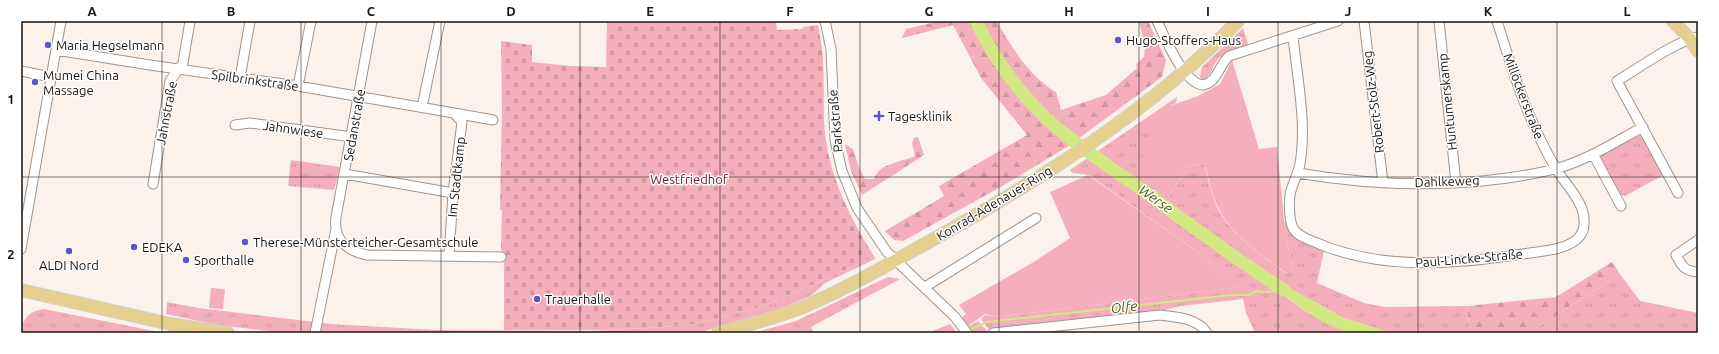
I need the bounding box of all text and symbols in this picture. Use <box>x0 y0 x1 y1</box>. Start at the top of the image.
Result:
text: A <box>87 4 97 18</box>
text: B <box>227 4 236 18</box>
text: C <box>367 4 376 18</box>
text: D <box>506 4 516 18</box>
text: E <box>646 4 654 18</box>
text: F <box>786 4 794 18</box>
text: G <box>925 4 934 18</box>
text: H <box>1064 4 1074 18</box>
text: I <box>1206 4 1210 18</box>
text: J <box>1345 4 1351 18</box>
text: K <box>1484 4 1493 18</box>
text: L <box>1623 4 1631 18</box>
place label: Hugo-Stoffers-Haus <box>1126 33 1241 47</box>
marker: Hugo-Stoffers-Haus <box>1113 35 1123 45</box>
place label: Maria Hegselmann <box>56 38 164 52</box>
marker: Maria Hegselmann <box>43 40 53 50</box>
street label: Robert-Stolz-Weg <box>1360 50 1386 154</box>
street label: Millöckerstraße <box>1501 51 1547 141</box>
street label: Huntumerskamp <box>1435 53 1459 151</box>
street label: Spilbrinkstraße <box>210 67 300 93</box>
place label: Mumei China Massage <box>43 68 119 97</box>
marker: Mumei China Massage <box>30 77 40 87</box>
street label: Jahnstraße <box>153 80 179 146</box>
street label: Sedanstraße <box>341 88 367 162</box>
street label: Parkstraße <box>825 89 845 153</box>
text: 1 <box>7 92 15 106</box>
place label: Tagesklinik <box>888 109 952 123</box>
marker: Tagesklinik <box>873 110 885 122</box>
street label: Jahnwiese <box>262 118 324 140</box>
street label: Im Stadtkamp <box>445 136 467 218</box>
street label: Konrad-Adenauer-Ring <box>934 163 1054 243</box>
park label: Westfriedhof <box>650 172 728 186</box>
street label: Dahlkeweg <box>1414 173 1480 189</box>
water label: Werse <box>1136 182 1176 216</box>
place label: Therese-Münsterteicher-Gesamtschule <box>253 235 479 249</box>
marker: Therese-Münsterteicher-Gesamtschule <box>240 237 250 247</box>
place label: EDEKA <box>142 240 183 254</box>
marker: EDEKA <box>129 242 139 252</box>
marker: ALDI Nord <box>64 246 74 256</box>
street label: Paul-Lincke-Straße <box>1415 246 1523 270</box>
text: 2 <box>7 247 15 261</box>
place label: Sporthalle <box>194 253 254 267</box>
marker: Sporthalle <box>181 255 191 265</box>
place label: ALDI Nord <box>39 258 99 272</box>
place label: Trauerhalle <box>545 292 611 306</box>
marker: Trauerhalle <box>532 294 542 304</box>
water label: Olfe <box>1110 298 1138 316</box>

